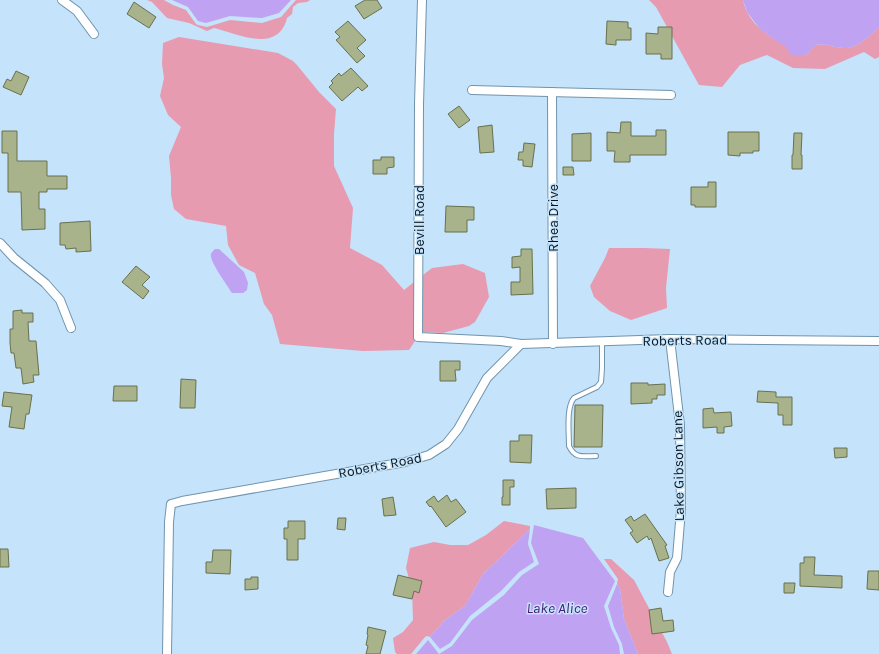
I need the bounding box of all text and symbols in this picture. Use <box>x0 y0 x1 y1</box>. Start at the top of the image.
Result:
street label: Rhea Drive <box>545 184 562 252</box>
street label: Bevill Road <box>411 185 428 255</box>
street label: Roberts Road <box>642 331 728 350</box>
street label: Lake Gibson Lane <box>669 410 688 522</box>
street label: Roberts Road <box>337 449 423 482</box>
water label: Lake Alice <box>526 599 588 617</box>

